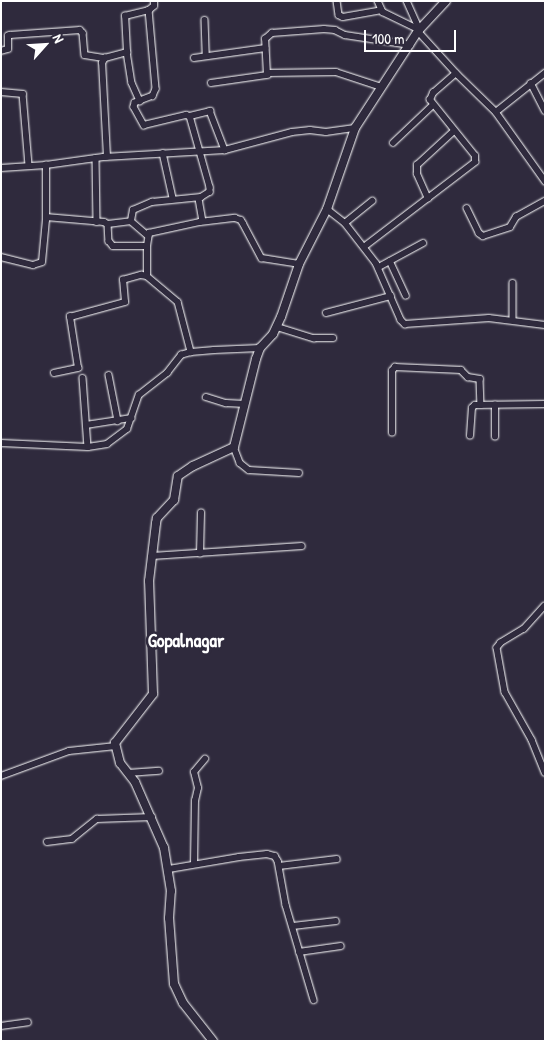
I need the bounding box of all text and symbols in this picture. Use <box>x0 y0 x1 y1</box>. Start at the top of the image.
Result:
north arrow <box>20 20 70 70</box>
scale bar <box>366 20 458 52</box>
text: 100 m <box>372 28 405 49</box>
text: N <box>49 31 69 46</box>
district label: Gopalnagar <box>148 630 224 652</box>

